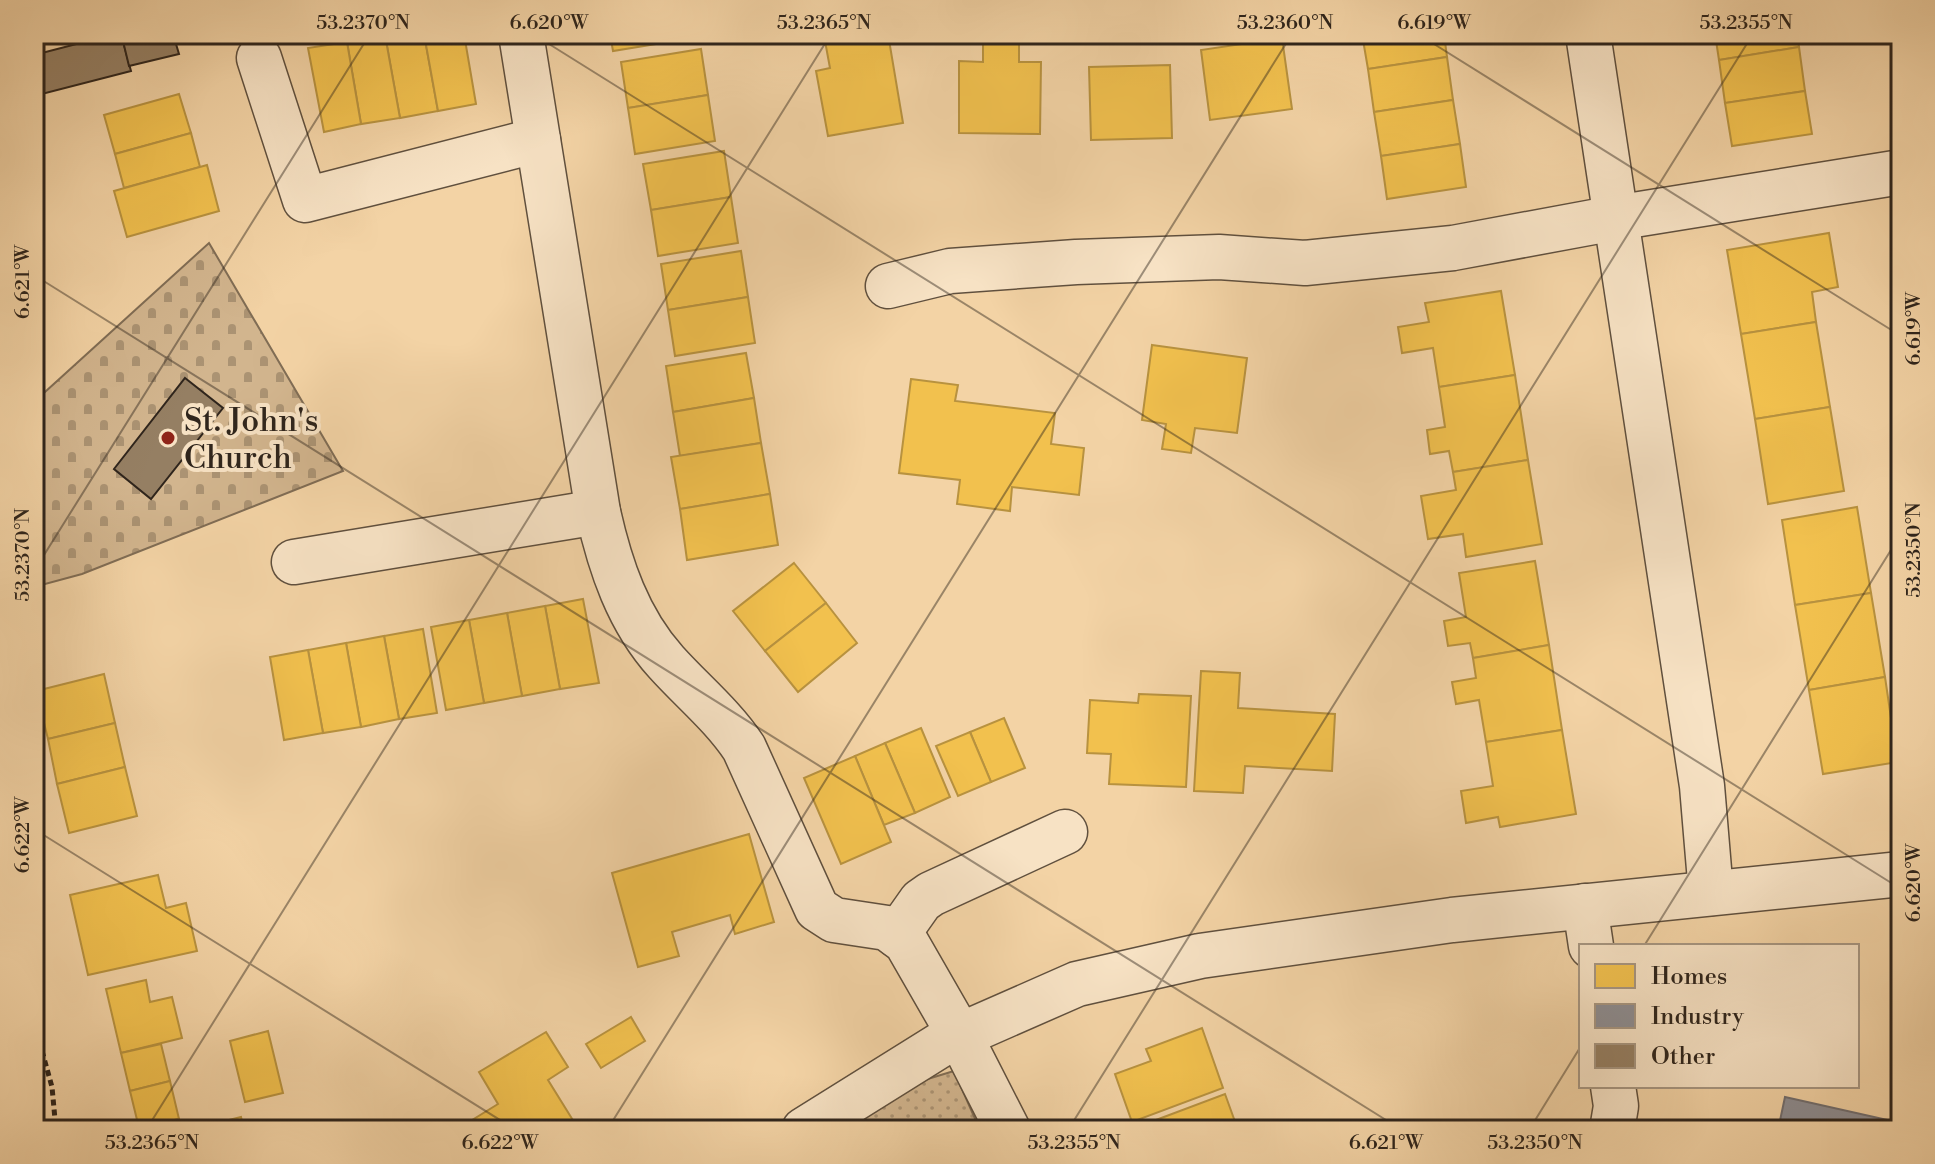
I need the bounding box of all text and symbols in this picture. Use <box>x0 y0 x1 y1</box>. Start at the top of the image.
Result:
text: 53.2370°N <box>316 11 410 36</box>
text: 6.620°W <box>510 11 589 36</box>
text: 53.2365°N <box>777 11 871 36</box>
text: 53.2360°N <box>1237 11 1333 36</box>
text: 6.619°W <box>1397 11 1472 36</box>
text: 53.2355°N <box>1699 11 1793 36</box>
text: 6.621°W <box>11 244 36 319</box>
text: 6.619°W <box>1902 291 1927 366</box>
place label: St. John's Church <box>184 401 319 478</box>
marker: St. John's Church <box>159 429 177 447</box>
text: 53.2350°N <box>1902 502 1927 598</box>
text: 53.2370°N <box>11 508 36 602</box>
text: 6.622°W <box>11 796 36 873</box>
text: 6.620°W <box>1902 843 1927 922</box>
legend <box>1579 944 1859 1088</box>
text: Homes <box>1651 962 1727 992</box>
text: Industry <box>1651 1002 1744 1032</box>
text: Other <box>1651 1042 1715 1072</box>
text: 53.2365°N <box>105 1131 199 1156</box>
text: 6.622°W <box>462 1131 539 1156</box>
text: 53.2355°N <box>1027 1131 1121 1156</box>
text: 6.621°W <box>1349 1131 1424 1156</box>
text: 53.2350°N <box>1487 1131 1583 1156</box>

